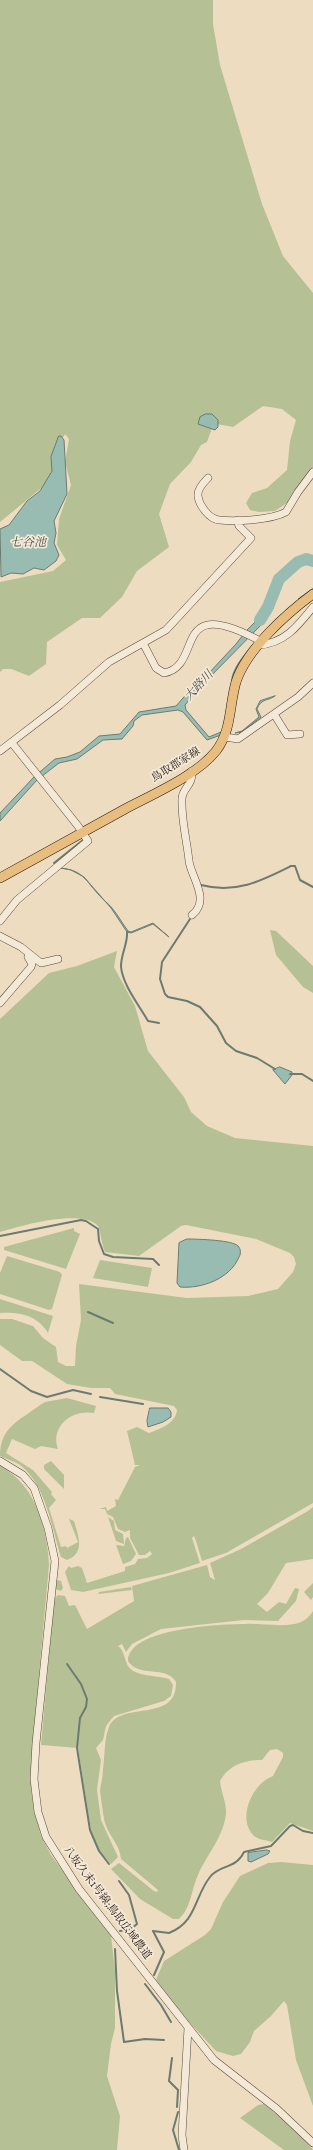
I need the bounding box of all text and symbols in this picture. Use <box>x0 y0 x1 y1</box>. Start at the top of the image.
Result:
water label: 七谷池 <box>10 536 46 550</box>
water label: 大路川 <box>181 668 217 704</box>
street label: 鳥取郡家線 <box>149 745 203 785</box>
street label: 八坂久末1号線;鳥取広域農道 <box>60 1844 154 1962</box>

